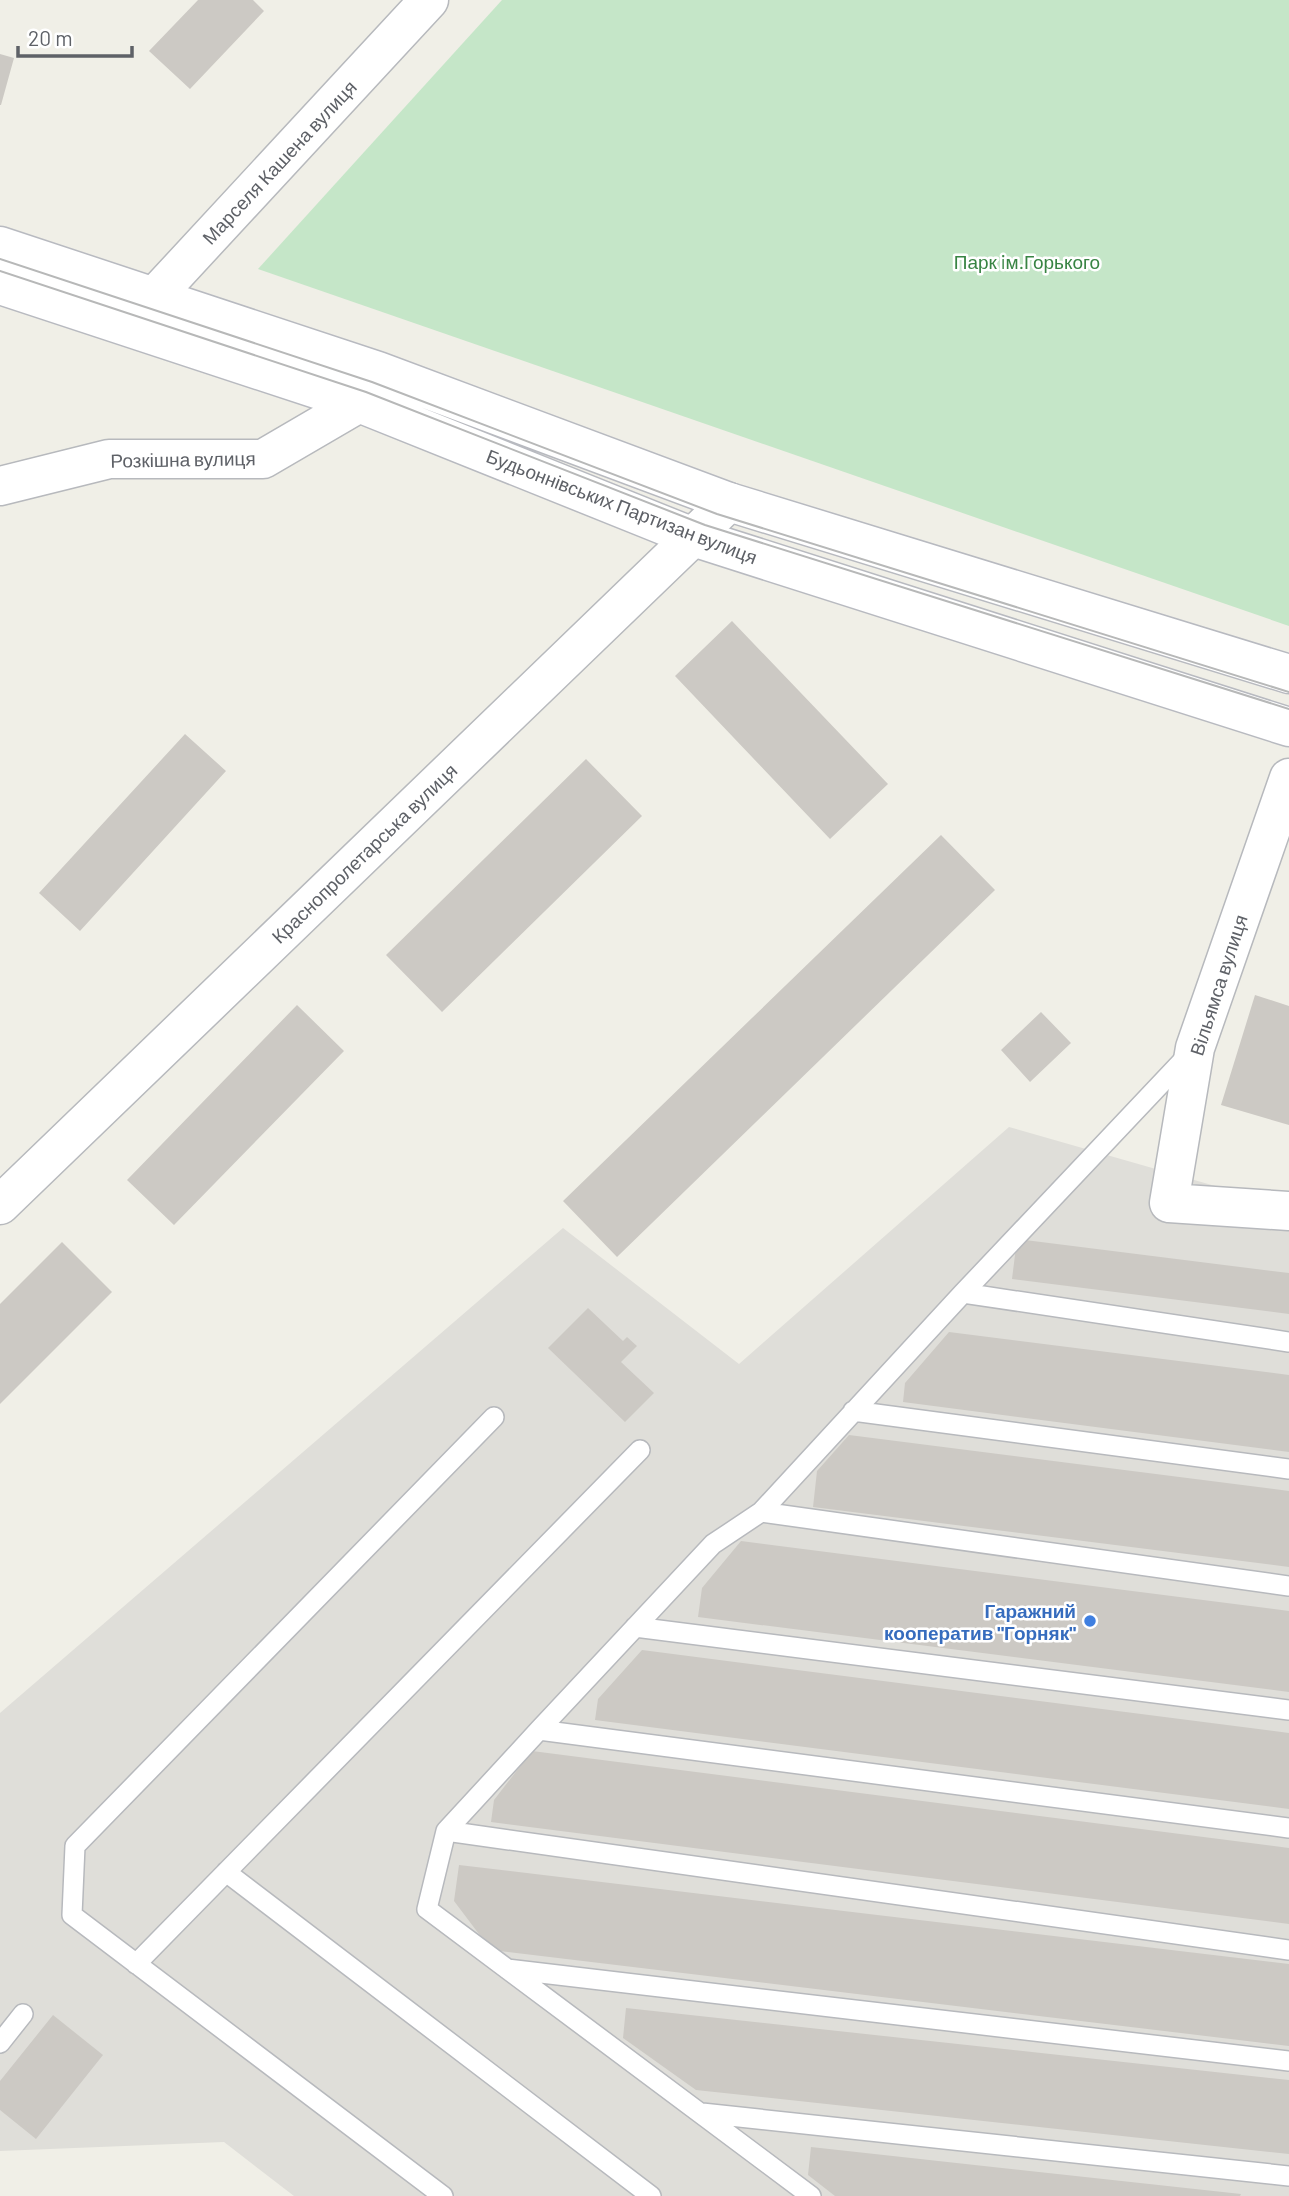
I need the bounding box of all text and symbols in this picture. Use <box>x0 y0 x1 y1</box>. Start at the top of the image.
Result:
scale bar <box>18 14 131 58</box>
text: 20 m <box>28 25 73 50</box>
street label: Марселя Кашена вулиця <box>197 75 361 249</box>
park label: Парк iм.Горького <box>954 250 1100 273</box>
street label: Будьоннівських Партизан вулиця <box>483 444 761 568</box>
street label: Розкішна вулиця <box>110 446 256 472</box>
street label: Краснопролетарська вулиця <box>267 758 461 948</box>
street label: Вільямса вулиця <box>1184 912 1252 1058</box>
place label: Гаражний кооператив "Горняк" <box>884 1599 1076 1644</box>
marker: Гаражний кооператив "Горняк" <box>1082 1613 1098 1629</box>

